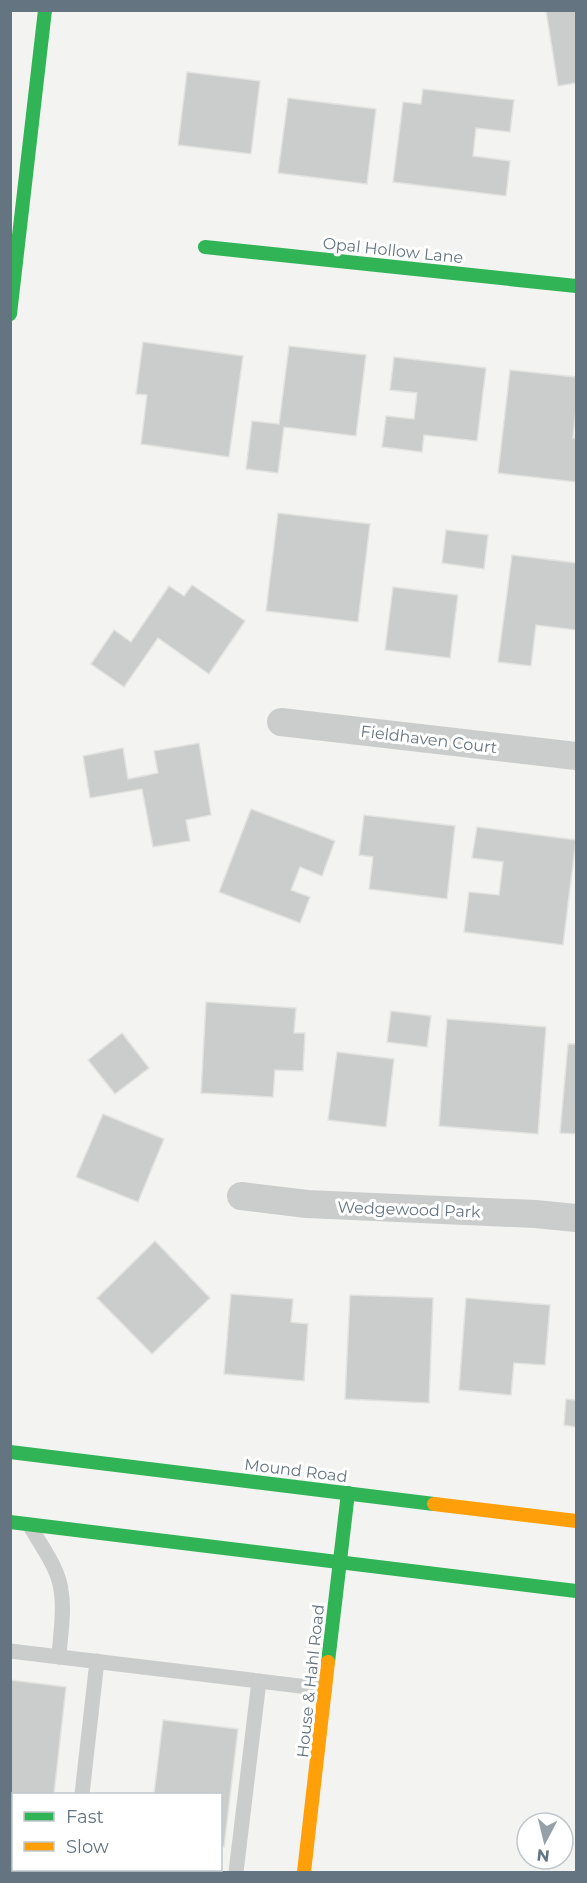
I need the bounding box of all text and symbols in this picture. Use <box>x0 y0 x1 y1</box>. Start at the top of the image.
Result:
street label: Opal Hollow Lane <box>322 234 464 267</box>
street label: Fieldhaven Court <box>360 722 499 757</box>
street label: Wedgewood Park <box>337 1198 481 1222</box>
street label: Mound Road <box>243 1455 349 1486</box>
street label: House & Hahl Road <box>293 1604 328 1759</box>
legend <box>12 1793 222 1871</box>
text: Fast <box>66 1806 104 1828</box>
north arrow <box>515 1811 575 1871</box>
text: Slow <box>66 1836 109 1858</box>
text: N <box>536 1845 551 1866</box>

